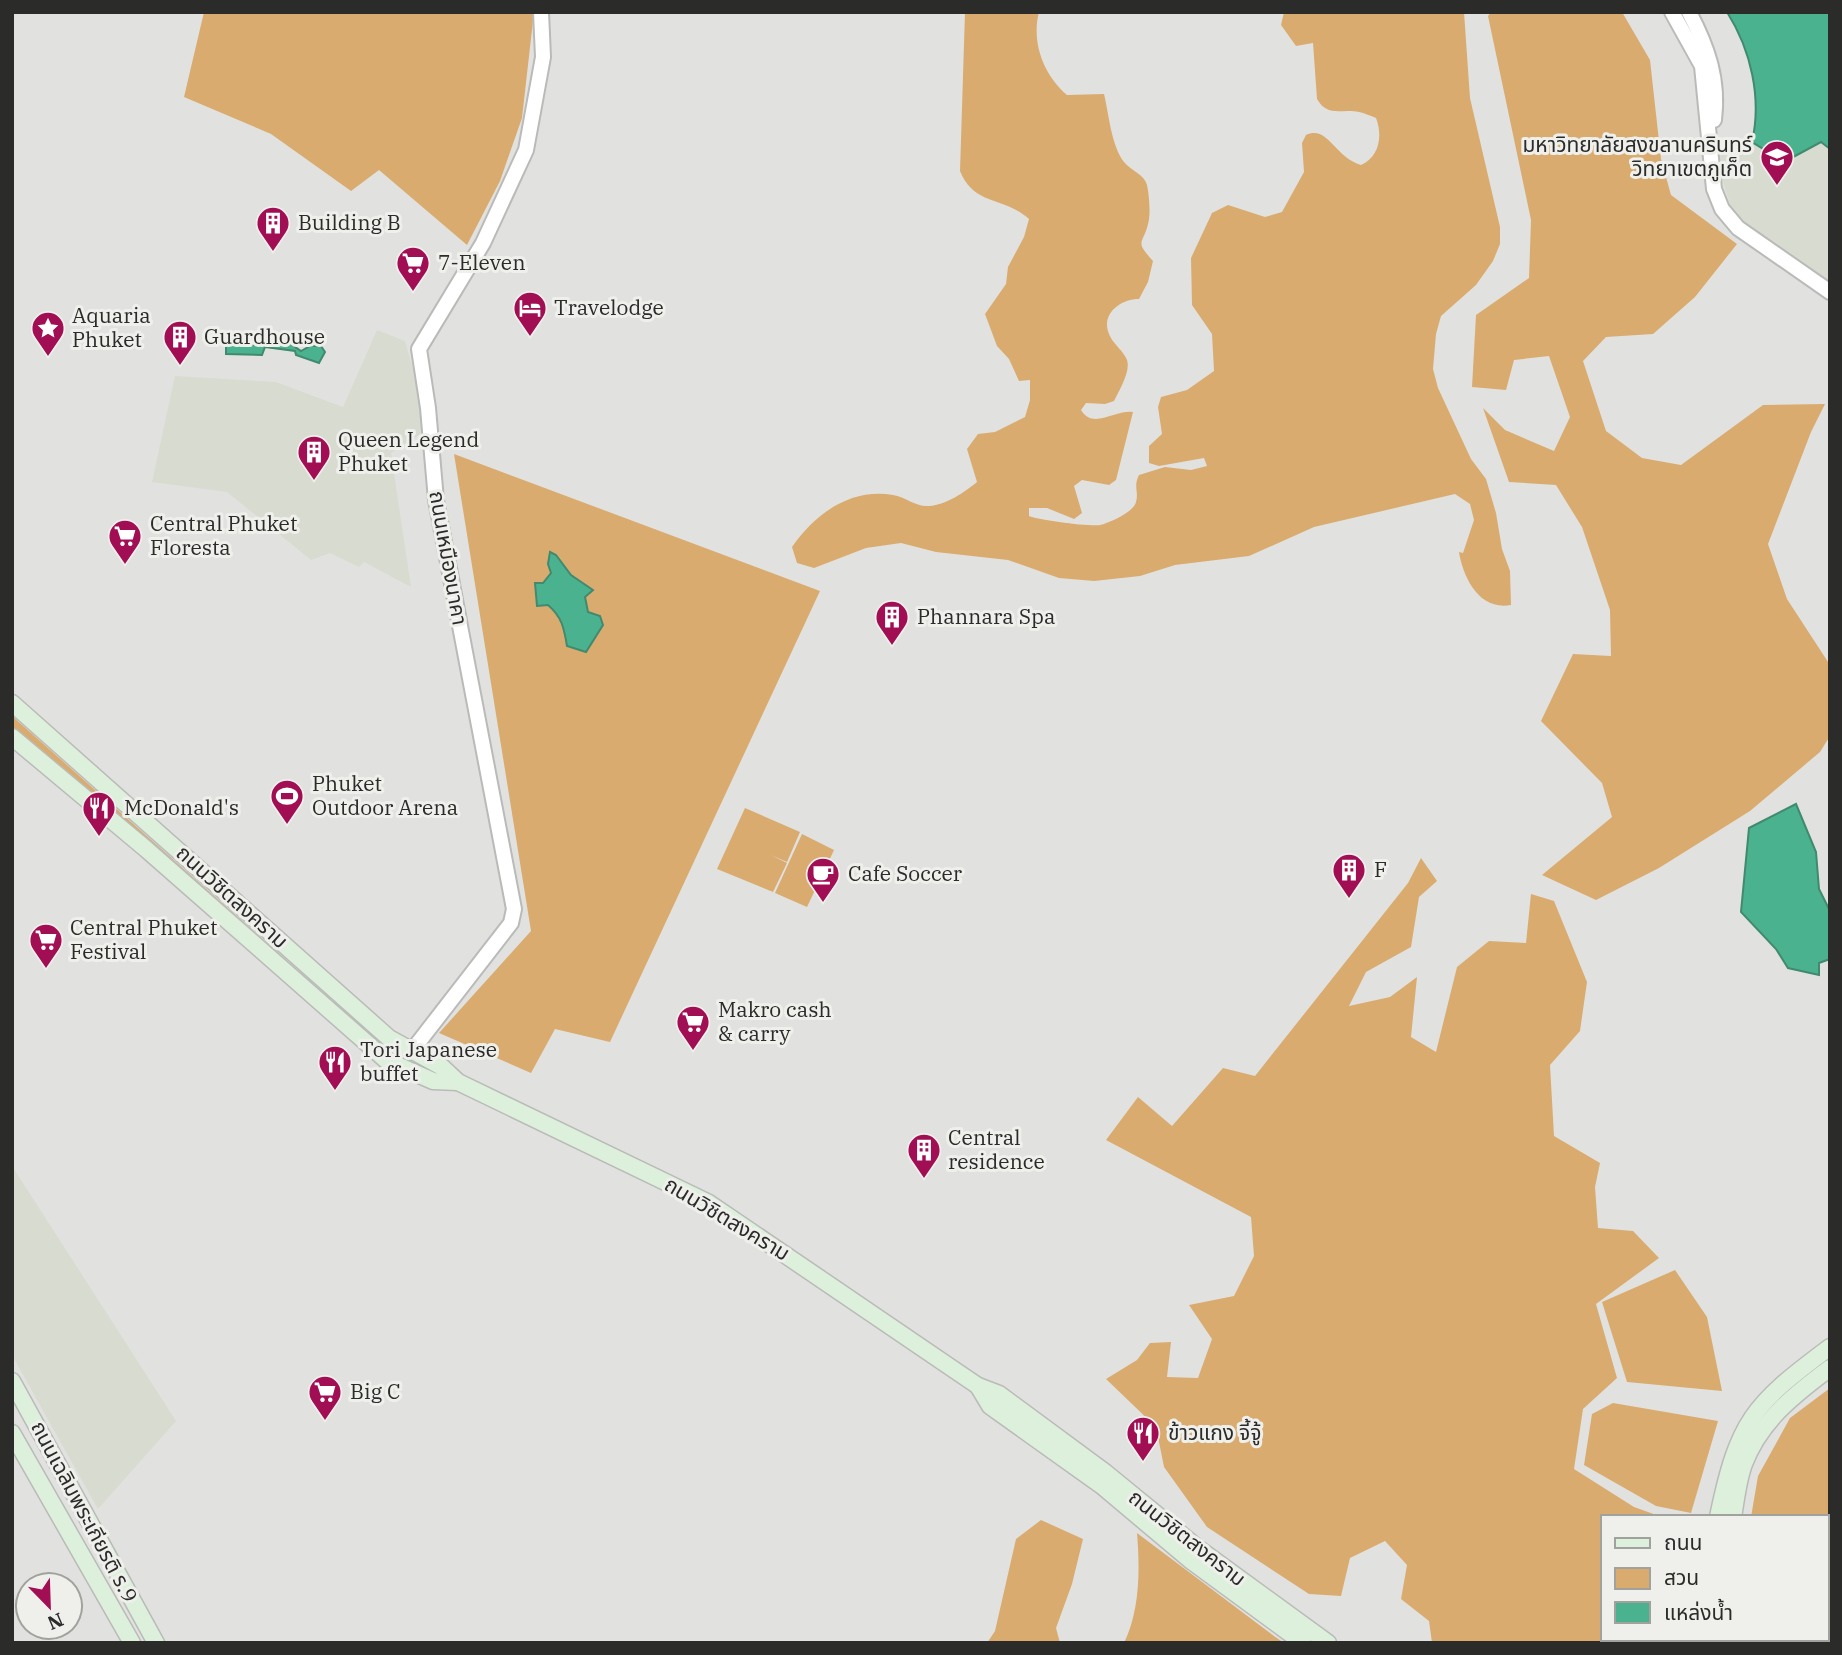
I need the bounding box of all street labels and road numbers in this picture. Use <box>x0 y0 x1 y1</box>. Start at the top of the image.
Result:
street label: ถนนเหมืองนาคา <box>423 488 475 627</box>
street label: ถนนวิชิตสงคราม <box>171 839 295 954</box>
street label: ถนนวิชิตสงคราม <box>660 1170 795 1267</box>
street label: ถนนเฉลิมพระเกียรติ ร.9 <box>25 1416 145 1607</box>
street label: ถนนวิชิตสงคราม <box>1123 1483 1252 1592</box>

